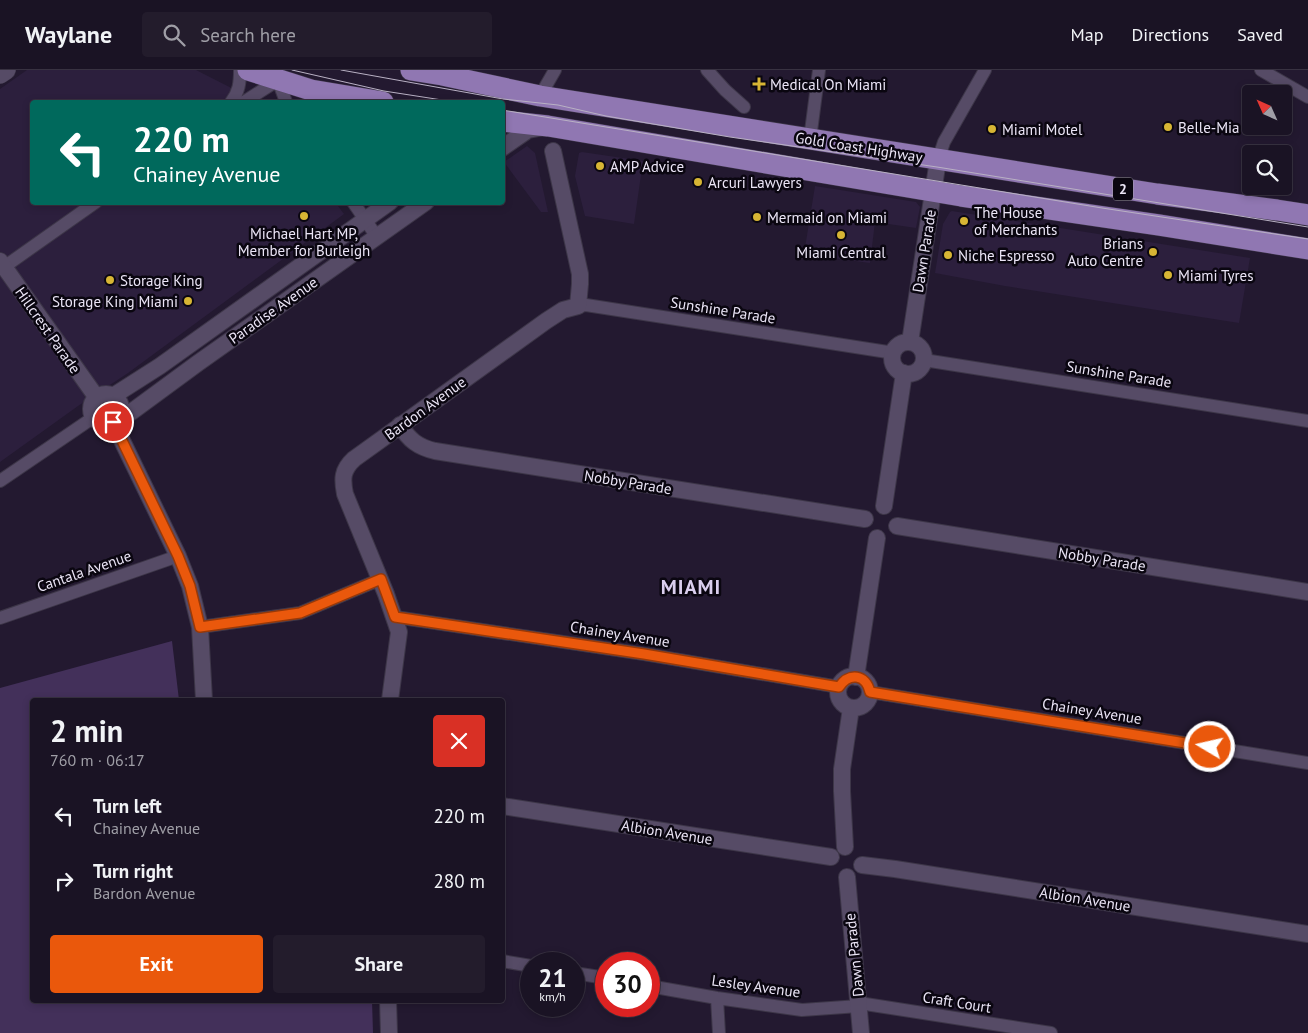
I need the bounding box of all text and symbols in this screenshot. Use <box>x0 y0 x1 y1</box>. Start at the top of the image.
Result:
search box <box>142 12 492 57</box>
text: Waylane <box>25 19 112 50</box>
icon: search <box>160 21 188 49</box>
text: Search here <box>200 23 296 47</box>
text: Map <box>1071 23 1103 46</box>
text: Directions <box>1131 23 1209 46</box>
text: Saved <box>1237 23 1283 46</box>
place label: Medical On Miami <box>770 75 886 94</box>
marker: Medical On Miami <box>752 77 766 91</box>
north arrow <box>1242 85 1292 135</box>
map controls <box>1242 85 1292 195</box>
text: 220 m <box>133 116 230 162</box>
place label: Belle-Mia <box>1178 118 1240 137</box>
icon: left <box>50 120 115 185</box>
place label: Miami Motel <box>1002 120 1083 139</box>
marker: Belle-Mia <box>1162 121 1174 133</box>
marker: Miami Motel <box>986 123 998 135</box>
street label: Gold Coast Highway <box>794 128 924 166</box>
button: search <box>1242 145 1292 195</box>
place label: AMP Advice <box>610 157 684 176</box>
text: Chainey Avenue <box>133 160 280 188</box>
marker: AMP Advice <box>594 160 606 172</box>
place label: Arcuri Lawyers <box>708 173 802 192</box>
marker: Arcuri Lawyers <box>692 176 704 188</box>
road number: 2 <box>1113 178 1133 200</box>
place label: The House of Merchants <box>974 203 1057 239</box>
place label: Mermaid on Miami <box>767 208 887 227</box>
street label: Dawn Parade <box>908 208 940 294</box>
marker: Michael Hart MP, Member for Burleigh <box>298 210 310 222</box>
marker: Mermaid on Miami <box>751 211 763 223</box>
marker: The House of Merchants <box>958 215 970 227</box>
place label: Michael Hart MP, Member for Burleigh <box>238 224 370 260</box>
marker: Miami Central <box>835 229 847 241</box>
place label: Brians Auto Centre <box>1068 234 1143 270</box>
place label: Miami Central <box>796 243 886 262</box>
place label: Niche Espresso <box>958 246 1055 265</box>
marker: Brians Auto Centre <box>1147 246 1159 258</box>
marker: Niche Espresso <box>942 249 954 261</box>
place label: Miami Tyres <box>1178 266 1254 285</box>
marker: Miami Tyres <box>1162 269 1174 281</box>
place label: Storage King <box>120 271 203 290</box>
street label: Paradise Avenue <box>225 272 321 348</box>
marker: Storage King <box>104 274 116 286</box>
street label: Hillcrest Parade <box>11 283 85 377</box>
place label: Storage King Miami <box>52 292 178 311</box>
street label: Sunshine Parade <box>669 292 777 328</box>
marker: Storage King Miami <box>182 295 194 307</box>
street label: Sunshine Parade <box>1065 356 1173 392</box>
street label: Bardon Avenue <box>381 372 469 444</box>
pin <box>92 401 134 443</box>
icon: arrive <box>99 408 127 436</box>
street label: Nobby Parade <box>583 466 673 498</box>
street label: Nobby Parade <box>1057 543 1147 575</box>
street label: Cantala Avenue <box>34 546 134 596</box>
district label: MIAMI <box>661 574 721 600</box>
street label: Chainey Avenue <box>569 617 671 651</box>
street label: Chainey Avenue <box>1041 694 1143 728</box>
text: 2 min <box>50 711 123 750</box>
button: close <box>433 715 485 767</box>
position arrow <box>1183 720 1235 772</box>
text: 760 m · 06:17 <box>50 750 145 770</box>
text: Turn left <box>93 794 162 818</box>
icon: left <box>50 802 78 830</box>
text: 220 m <box>433 804 485 828</box>
street label: Albion Avenue <box>620 815 714 849</box>
text: Chainey Avenue <box>93 818 200 838</box>
text: Turn right <box>93 859 173 883</box>
icon: right <box>50 867 78 895</box>
text: 280 m <box>433 869 485 893</box>
street label: Albion Avenue <box>1038 882 1132 916</box>
text: Bardon Avenue <box>93 883 195 903</box>
street label: Dawn Parade <box>840 912 868 998</box>
button: Exit <box>50 935 263 993</box>
button: Share <box>273 935 485 993</box>
speed limit sign: 30 <box>595 952 660 1017</box>
text: 21 <box>538 962 567 994</box>
street label: Lesley Avenue <box>710 970 802 1002</box>
street label: Craft Court <box>921 987 993 1017</box>
text: km/h <box>539 989 566 1004</box>

